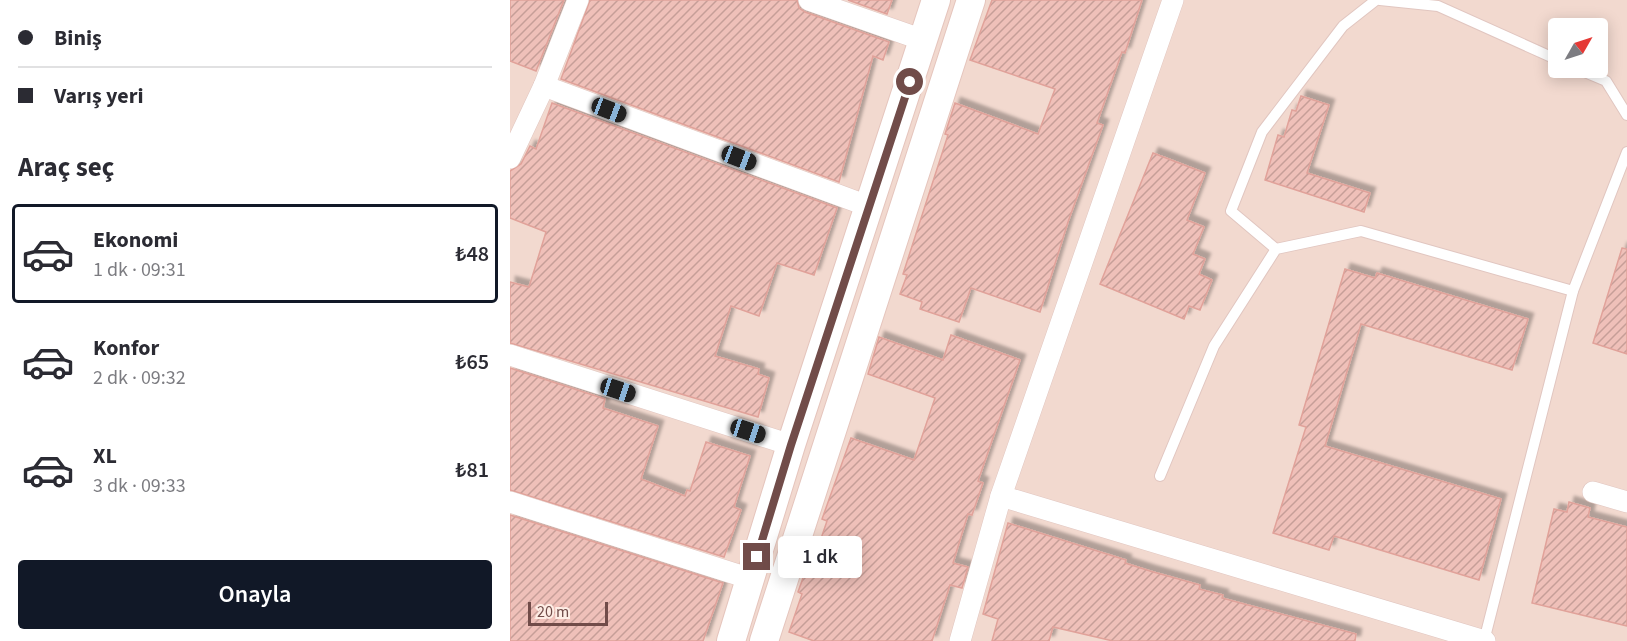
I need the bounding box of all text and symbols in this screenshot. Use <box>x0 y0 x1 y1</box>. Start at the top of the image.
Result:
north arrow <box>1548 18 1608 78</box>
map controls <box>1548 18 1608 78</box>
text: Biniş <box>54 22 102 54</box>
route start <box>896 68 923 95</box>
text: Varış yeri <box>54 80 144 112</box>
car <box>589 95 629 125</box>
car <box>719 143 759 173</box>
text: Araç seç <box>18 148 114 187</box>
text: Ekonomi <box>93 224 178 256</box>
icon: car <box>21 227 75 281</box>
text: ₺48 <box>455 238 489 270</box>
text: 1 dk · 09:31 <box>93 256 186 284</box>
text: Konfor <box>93 332 159 364</box>
icon: car <box>21 335 75 389</box>
text: ₺65 <box>455 346 489 378</box>
text: 2 dk · 09:32 <box>93 364 186 392</box>
car <box>598 376 638 404</box>
car <box>728 417 768 445</box>
text: XL <box>93 440 117 472</box>
icon: car <box>21 443 75 497</box>
text: ₺81 <box>455 454 489 486</box>
text: 3 dk · 09:33 <box>93 472 186 500</box>
callout: 1 dk <box>778 536 862 578</box>
route end <box>743 543 770 570</box>
text: 1 dk <box>802 543 838 571</box>
button: Onayla <box>18 560 492 629</box>
scale bar <box>528 599 608 626</box>
text: 20 m <box>537 601 569 623</box>

